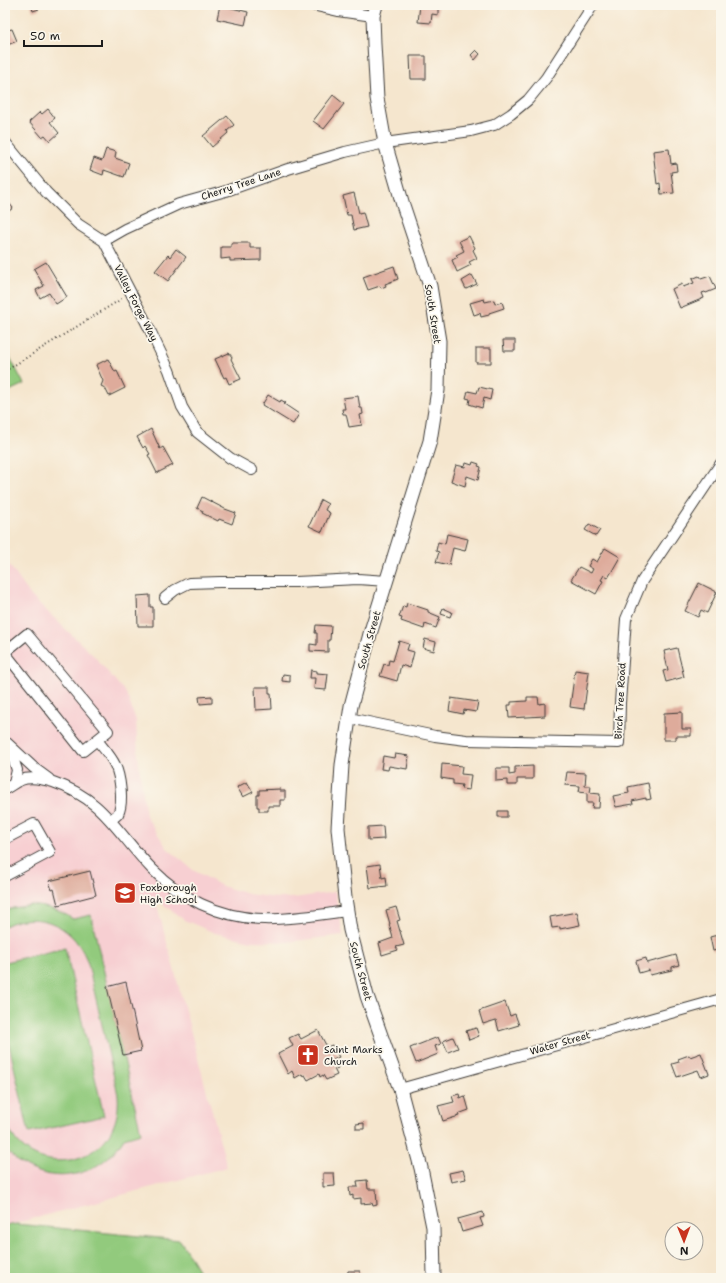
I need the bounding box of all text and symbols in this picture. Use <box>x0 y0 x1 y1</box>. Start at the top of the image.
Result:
scale bar <box>24 22 102 48</box>
text: 50 m <box>30 28 60 44</box>
street label: Cherry Tree Lane <box>200 165 283 203</box>
street label: Valley Forge Way <box>111 263 161 344</box>
street label: South Street <box>422 283 444 345</box>
street label: South Street <box>354 609 384 671</box>
street label: Birch Tree Road <box>612 662 629 740</box>
school or university icon: Foxborough High School <box>112 880 138 906</box>
place label: Foxborough High School <box>140 881 197 906</box>
street label: South Street <box>347 940 375 1002</box>
street label: Water Street <box>528 1028 592 1058</box>
church icon: Saint Marks Church <box>295 1042 321 1068</box>
place label: Saint Marks Church <box>324 1043 383 1068</box>
north arrow <box>664 1221 704 1261</box>
text: N <box>679 1243 689 1258</box>

